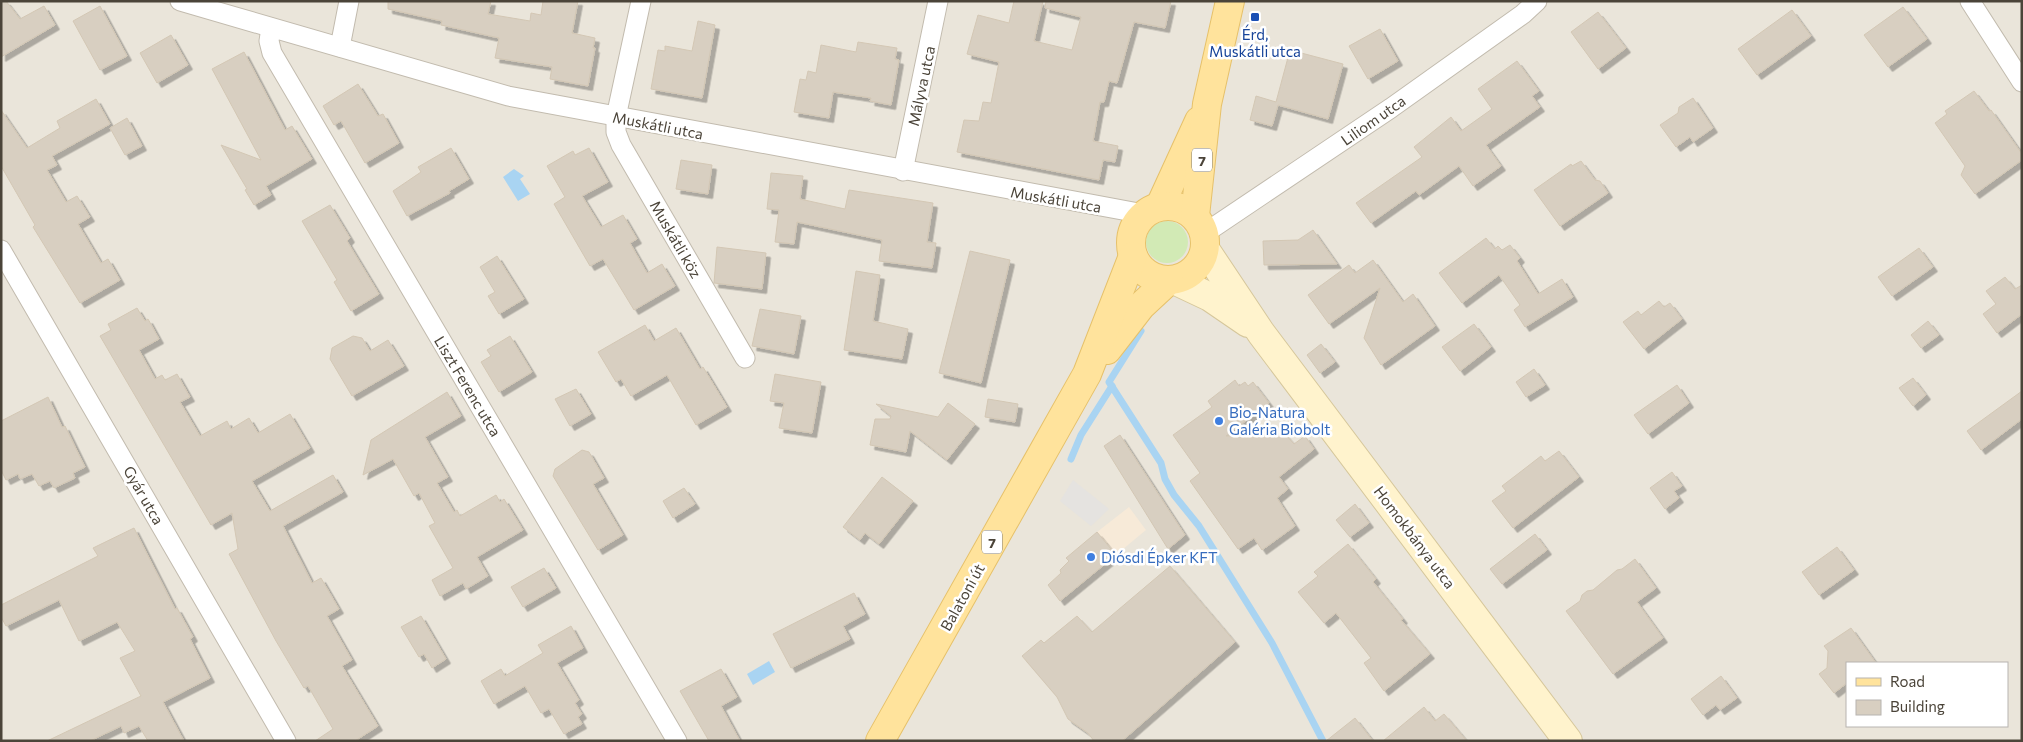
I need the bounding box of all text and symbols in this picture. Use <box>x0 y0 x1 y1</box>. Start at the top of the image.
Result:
marker: Érd, Muskátli utca <box>1249 11 1261 23</box>
place label: Érd, Muskátli utca <box>1209 24 1301 60</box>
street label: Mályva utca <box>904 44 938 128</box>
street label: Liliom utca <box>1337 91 1409 149</box>
street label: Muskátli utca <box>611 107 705 143</box>
road number: 7 <box>1192 148 1212 172</box>
street label: Muskátli utca <box>1009 182 1103 216</box>
street label: Muskátli köz <box>647 197 705 281</box>
street label: Liszt Ferenc utca <box>431 332 505 440</box>
place label: Bio-Natura Galéria Biobolt <box>1229 403 1330 438</box>
marker: Bio-Natura Galéria Biobolt <box>1213 415 1225 427</box>
street label: Gyár utca <box>120 463 168 527</box>
street label: Homokbánya utca <box>1371 482 1459 592</box>
road number: 7 <box>982 530 1002 554</box>
place label: Diósdi Épker KFT <box>1101 547 1218 566</box>
marker: Diósdi Épker KFT <box>1085 551 1097 563</box>
street label: Balatoni út <box>936 560 988 634</box>
legend <box>1846 662 2008 727</box>
text: Road <box>1890 672 1925 690</box>
text: Building <box>1890 697 1945 715</box>

